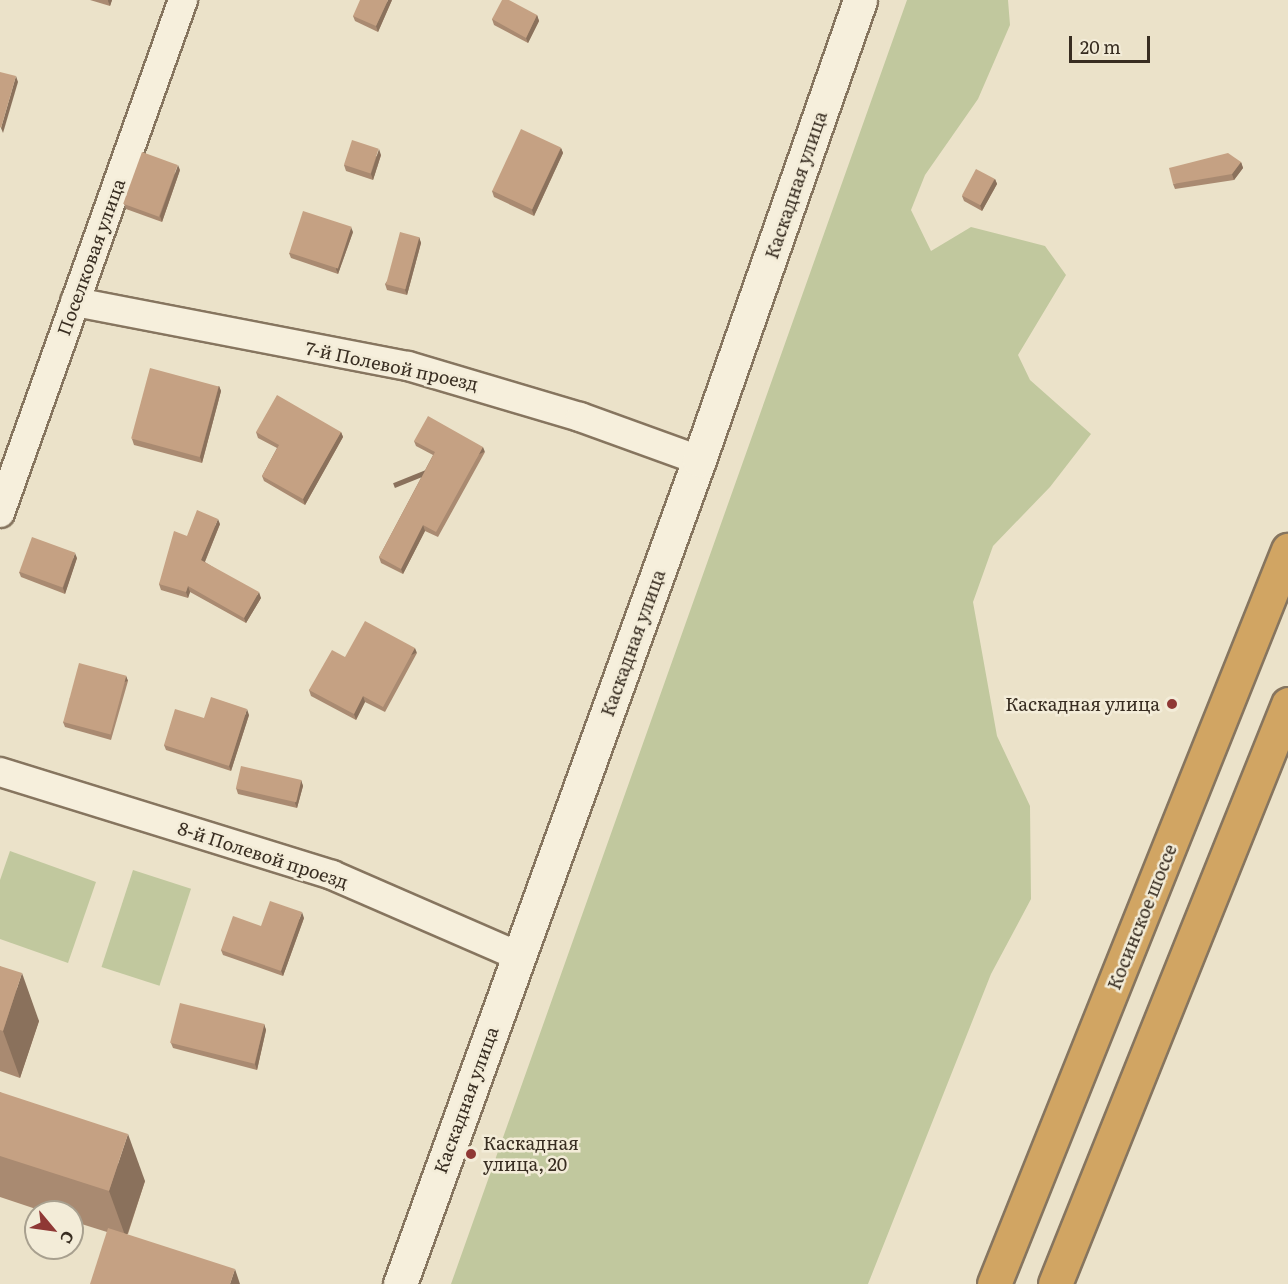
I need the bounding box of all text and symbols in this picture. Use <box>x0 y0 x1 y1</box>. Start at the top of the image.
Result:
scale bar <box>1072 24 1153 62</box>
text: 20 m <box>1080 33 1121 60</box>
street label: Каскадная улица <box>761 108 831 262</box>
street label: Поселковая улица <box>53 176 129 338</box>
street label: 7-й Полевой проезд <box>304 337 480 395</box>
street label: Каскадная улица <box>596 567 670 719</box>
place label: Каскадная улица <box>1005 693 1160 715</box>
marker: Каскадная улица <box>1165 697 1179 711</box>
street label: 8-й Полевой проезд <box>175 817 351 893</box>
street label: Косинское шоссе <box>1103 841 1181 993</box>
street label: Каскадная улица <box>429 1024 503 1176</box>
place label: Каскадная улица, 20 <box>483 1133 579 1176</box>
marker: Каскадная улица, 20 <box>464 1147 478 1161</box>
north arrow <box>24 1200 84 1260</box>
text: С <box>55 1227 81 1249</box>

